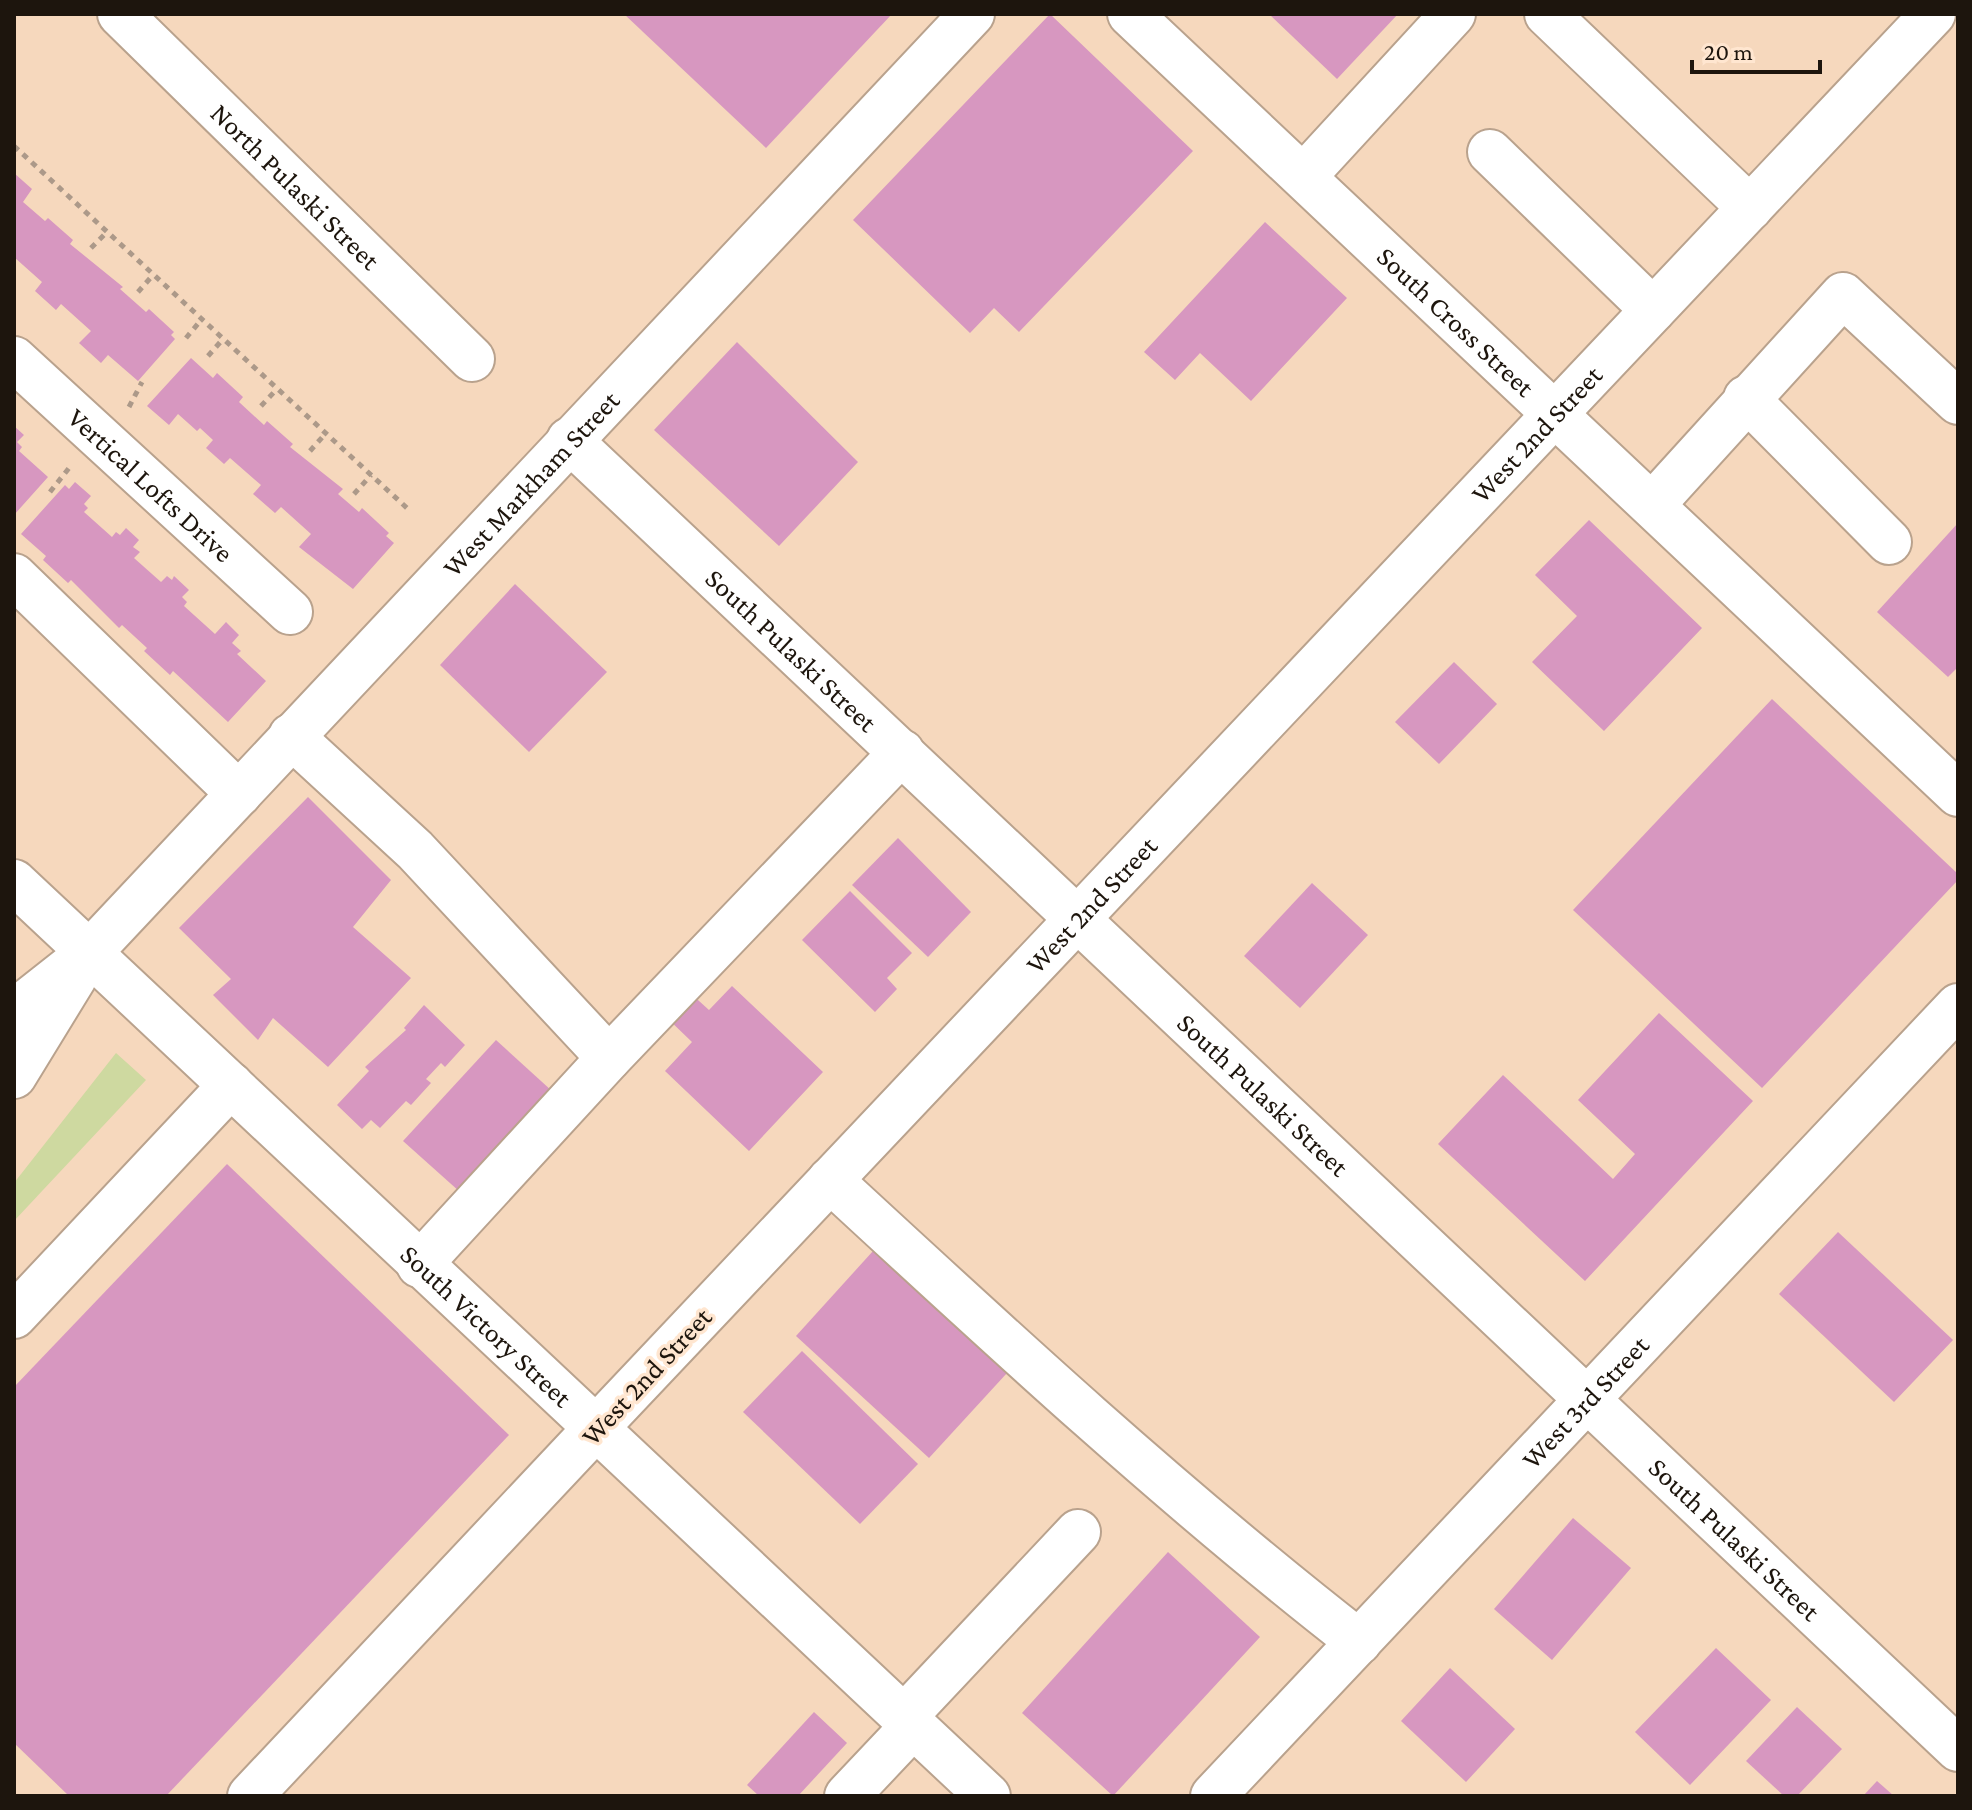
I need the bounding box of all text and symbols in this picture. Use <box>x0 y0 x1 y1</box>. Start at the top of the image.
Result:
scale bar <box>1692 24 1820 74</box>
text: 20 m <box>1704 38 1753 65</box>
street label: North Pulaski Street <box>205 97 387 276</box>
street label: South Cross Street <box>1371 240 1541 403</box>
street label: West 2nd Street <box>1465 359 1609 509</box>
street label: West Markham Street <box>436 384 626 583</box>
street label: Vertical Lofts Drive <box>62 402 240 569</box>
street label: South Pulaski Street <box>699 562 884 739</box>
street label: West 2nd Street <box>1019 830 1164 980</box>
street label: South Pulaski Street <box>1171 1007 1355 1183</box>
street label: South Victory Street <box>394 1238 579 1414</box>
street label: West 2nd Street <box>575 1301 718 1451</box>
street label: West 3rd Street <box>1515 1329 1656 1475</box>
street label: South Pulaski Street <box>1643 1451 1827 1627</box>

